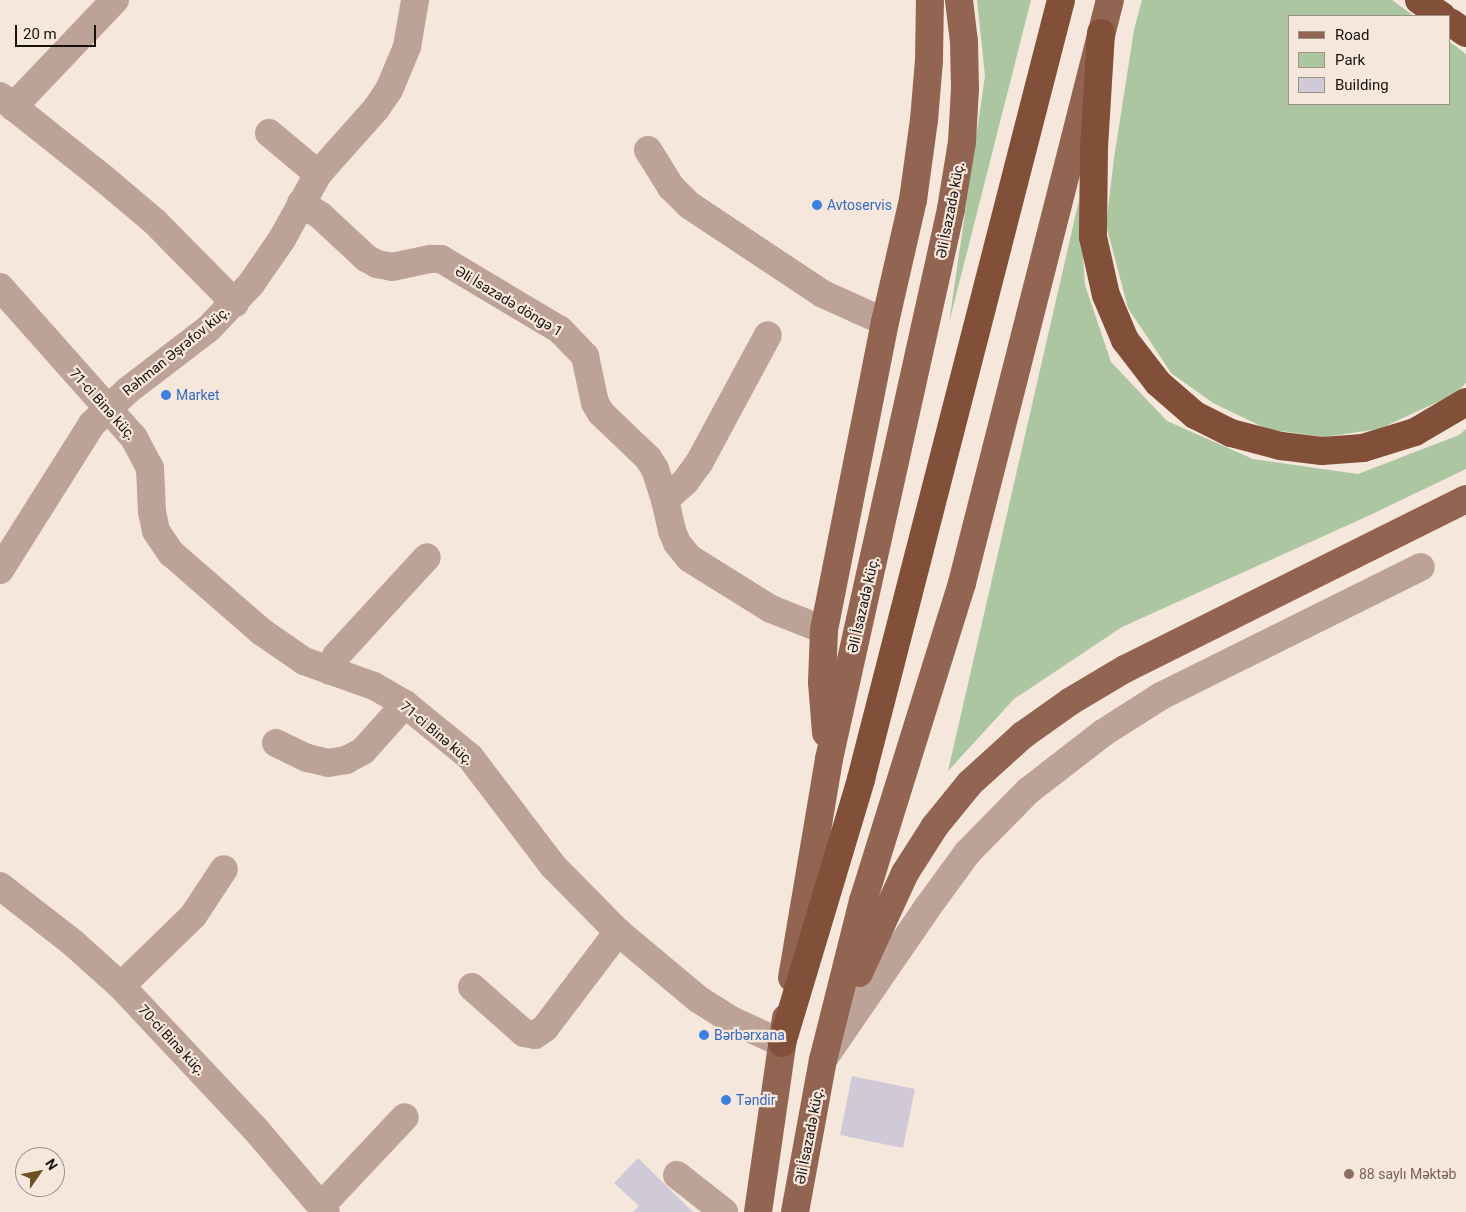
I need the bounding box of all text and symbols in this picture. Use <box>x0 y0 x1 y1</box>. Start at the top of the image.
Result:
scale bar <box>18 15 99 47</box>
legend <box>1288 15 1451 105</box>
text: 20 m <box>23 25 57 43</box>
text: Road <box>1335 26 1369 44</box>
text: Park <box>1335 51 1365 69</box>
text: Building <box>1335 76 1389 94</box>
street label: Əli İsazadə küç. <box>932 160 968 260</box>
place label: Avtoservis <box>827 197 892 213</box>
marker: Avtoservis <box>811 199 823 211</box>
street label: Əli İsazadə döngə 1 <box>452 262 566 340</box>
street label: Rəhman Əşrəfov küç. <box>119 303 233 399</box>
street label: 71-ci Binə küç. <box>67 365 139 443</box>
place label: Market <box>176 387 220 403</box>
marker: Market <box>160 389 172 401</box>
street label: Əli İsazadə küç. <box>844 555 882 655</box>
street label: 71-ci Binə küç. <box>397 698 477 768</box>
street label: 70-ci Binə küç. <box>135 1001 209 1079</box>
place label: Bərbərxana <box>714 1027 785 1043</box>
marker: Bərbərxana <box>698 1029 710 1041</box>
street label: Əli İsazadə küç. <box>791 1086 827 1186</box>
place label: Təndir <box>736 1092 776 1108</box>
marker: Təndir <box>720 1094 732 1106</box>
north arrow <box>15 1147 65 1197</box>
text: N <box>42 1156 61 1173</box>
place label: 88 saylı Məktəb <box>1359 1166 1456 1182</box>
marker: 88 saylı Məktəb <box>1343 1168 1355 1180</box>

